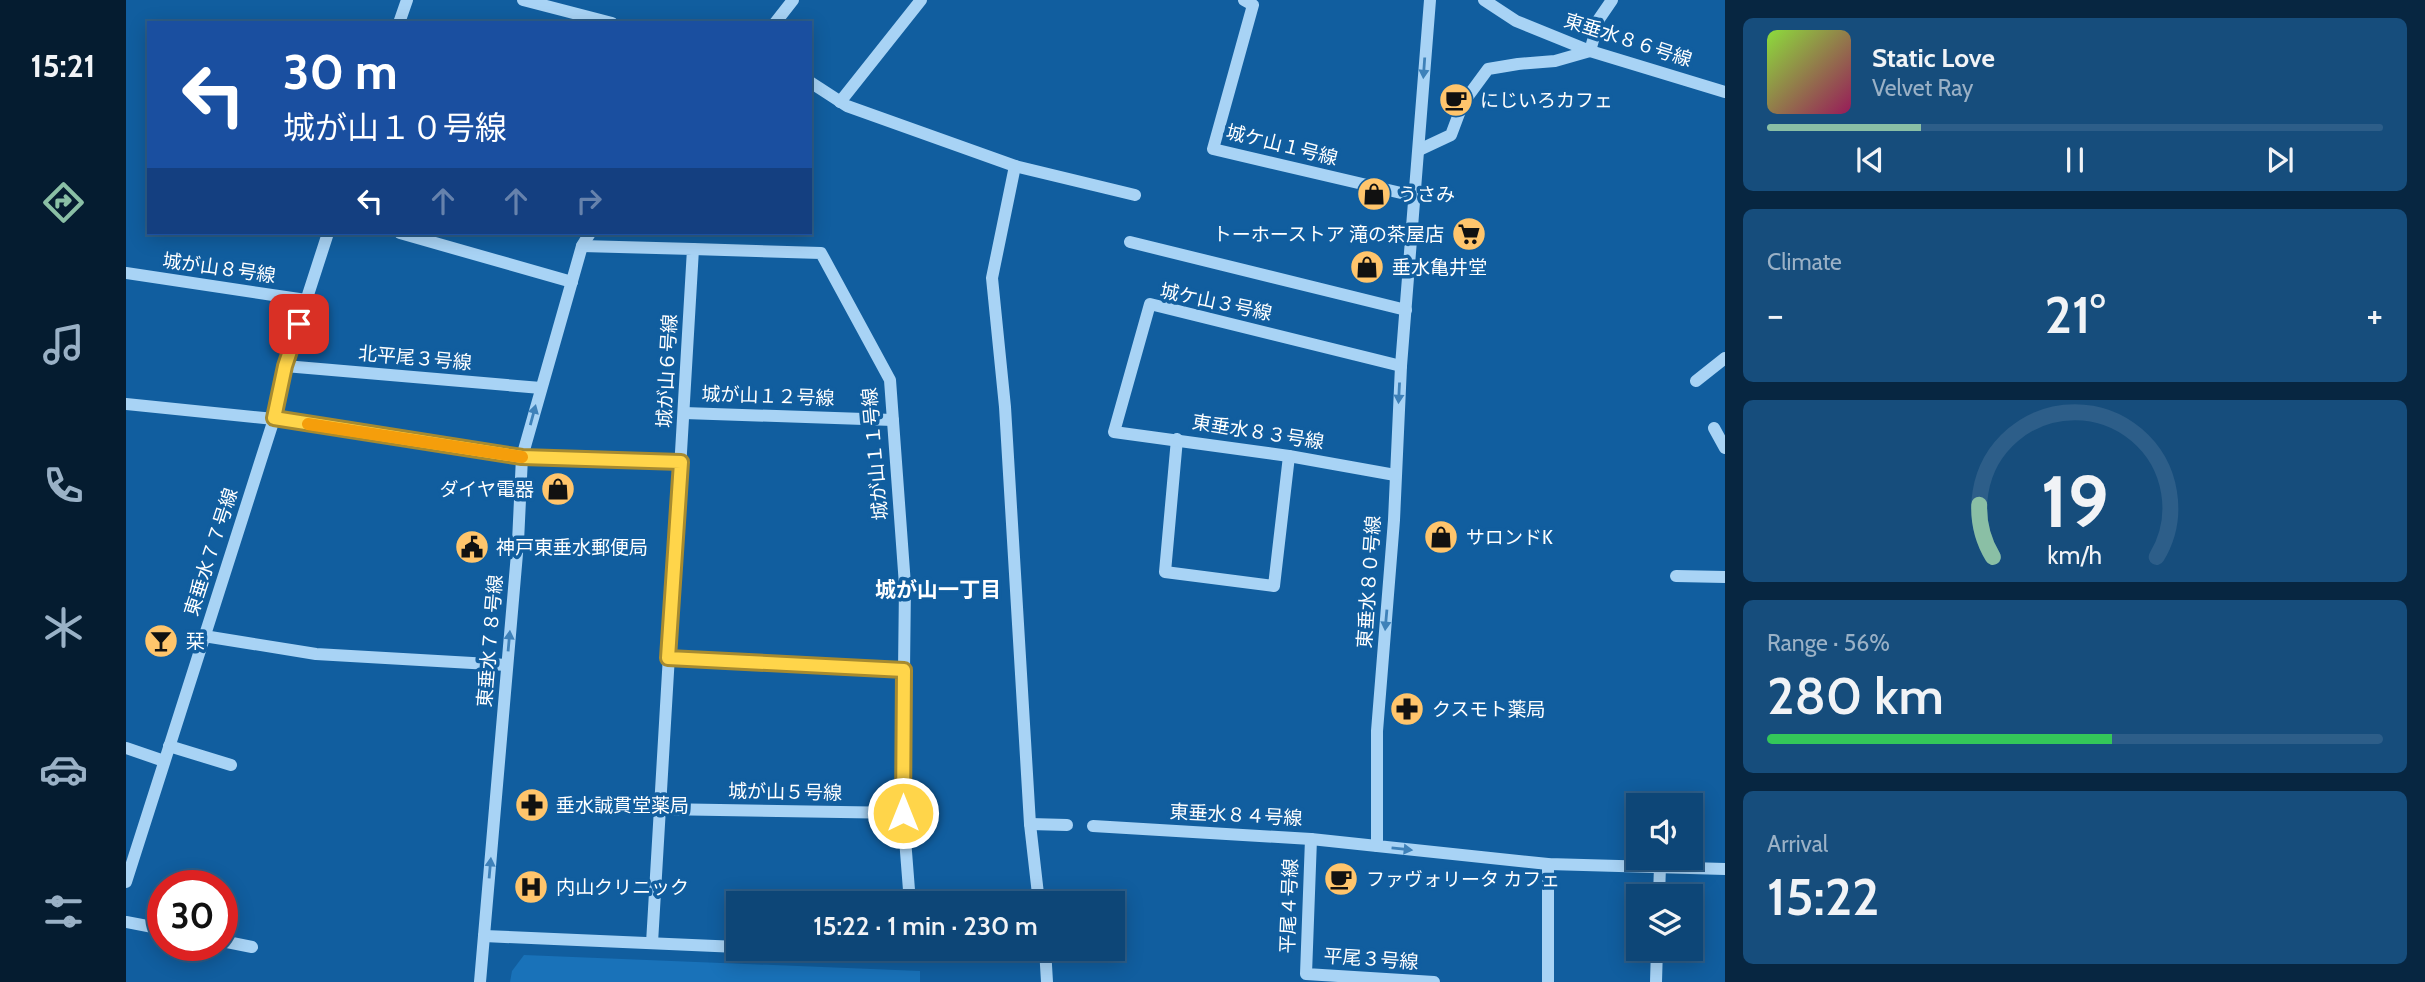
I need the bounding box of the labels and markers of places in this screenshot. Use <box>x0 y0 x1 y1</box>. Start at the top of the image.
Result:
cafe icon: にじいろカフェ <box>1437 81 1475 119</box>
place label: にじいろカフェ <box>1480 89 1613 112</box>
shop icon: うさみ <box>1355 175 1393 213</box>
place label: うさみ <box>1398 183 1455 206</box>
supermarket icon: トーホーストア 滝の茶屋店 <box>1450 215 1488 253</box>
place label: トーホーストア 滝の茶屋店 <box>1213 223 1444 246</box>
shop icon: 垂水亀井堂 <box>1348 248 1386 286</box>
place label: 垂水亀井堂 <box>1392 256 1487 279</box>
pin <box>269 294 329 354</box>
shop icon: ダイヤ電器 <box>539 470 577 508</box>
place label: ダイヤ電器 <box>440 478 534 501</box>
shop icon: サロンドK <box>1422 518 1460 556</box>
place label: サロンドK <box>1466 526 1553 549</box>
public building icon: 神戸東垂水郵便局 <box>453 528 491 566</box>
place label: 神戸東垂水郵便局 <box>496 536 648 559</box>
bar icon: 栞 <box>142 622 180 660</box>
place label: 栞 <box>186 630 205 653</box>
pharmacy icon: クスモト薬局 <box>1388 690 1426 728</box>
place label: クスモト薬局 <box>1432 698 1545 721</box>
pharmacy icon: 垂水誠貫堂薬局 <box>513 786 551 824</box>
place label: 垂水誠貫堂薬局 <box>556 794 689 817</box>
cafe icon: ファヴォリータ カフェ <box>1322 860 1360 898</box>
hospital icon: 内山クリニック <box>512 868 550 906</box>
place label: ファヴォリータ カフェ <box>1366 868 1560 891</box>
place label: 内山クリニック <box>556 876 689 899</box>

